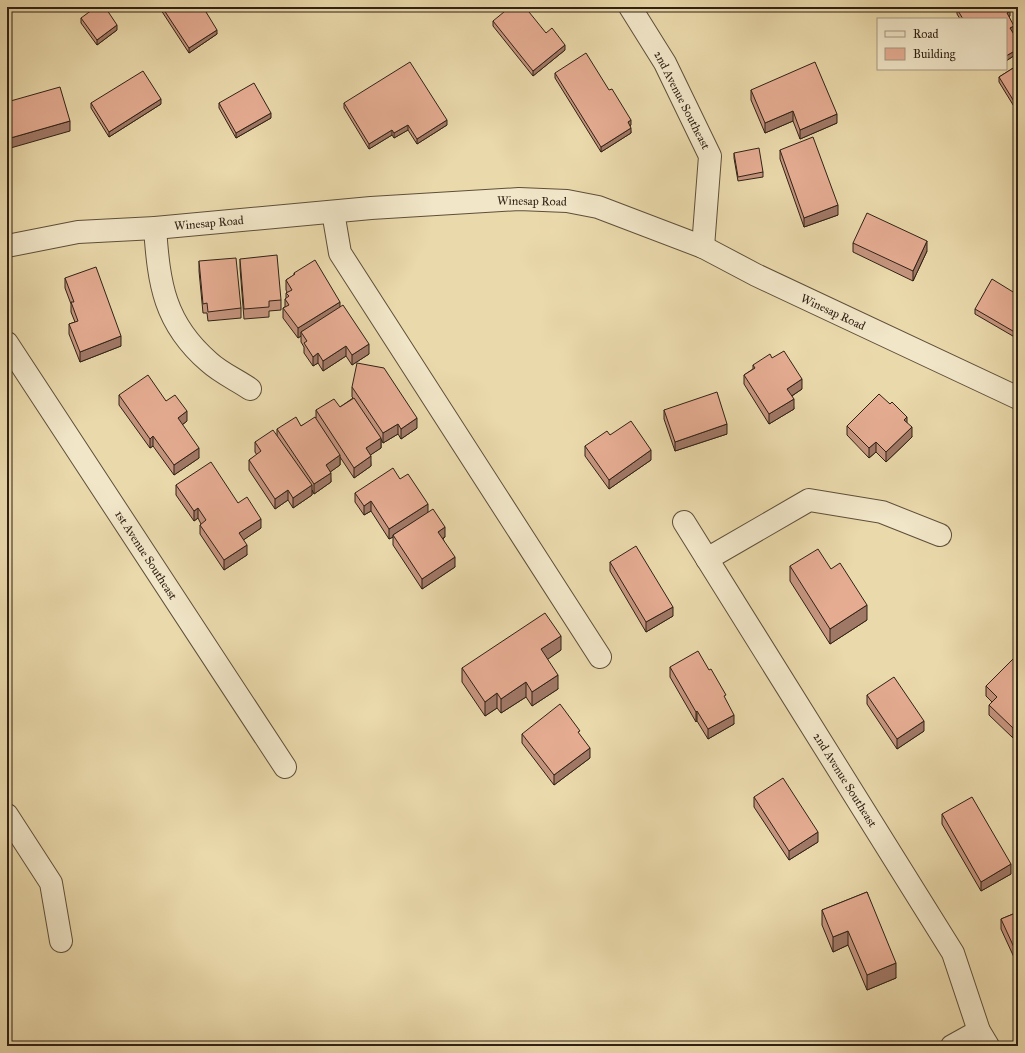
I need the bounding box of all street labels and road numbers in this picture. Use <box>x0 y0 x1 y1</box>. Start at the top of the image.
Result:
street label: 2nd Avenue Southeast <box>651 48 713 152</box>
street label: Winesap Road <box>497 193 567 209</box>
street label: Winesap Road <box>174 213 244 233</box>
street label: Winesap Road <box>798 291 868 333</box>
street label: 1st Avenue Southeast <box>112 508 180 603</box>
street label: 2nd Avenue Southeast <box>810 730 880 830</box>

